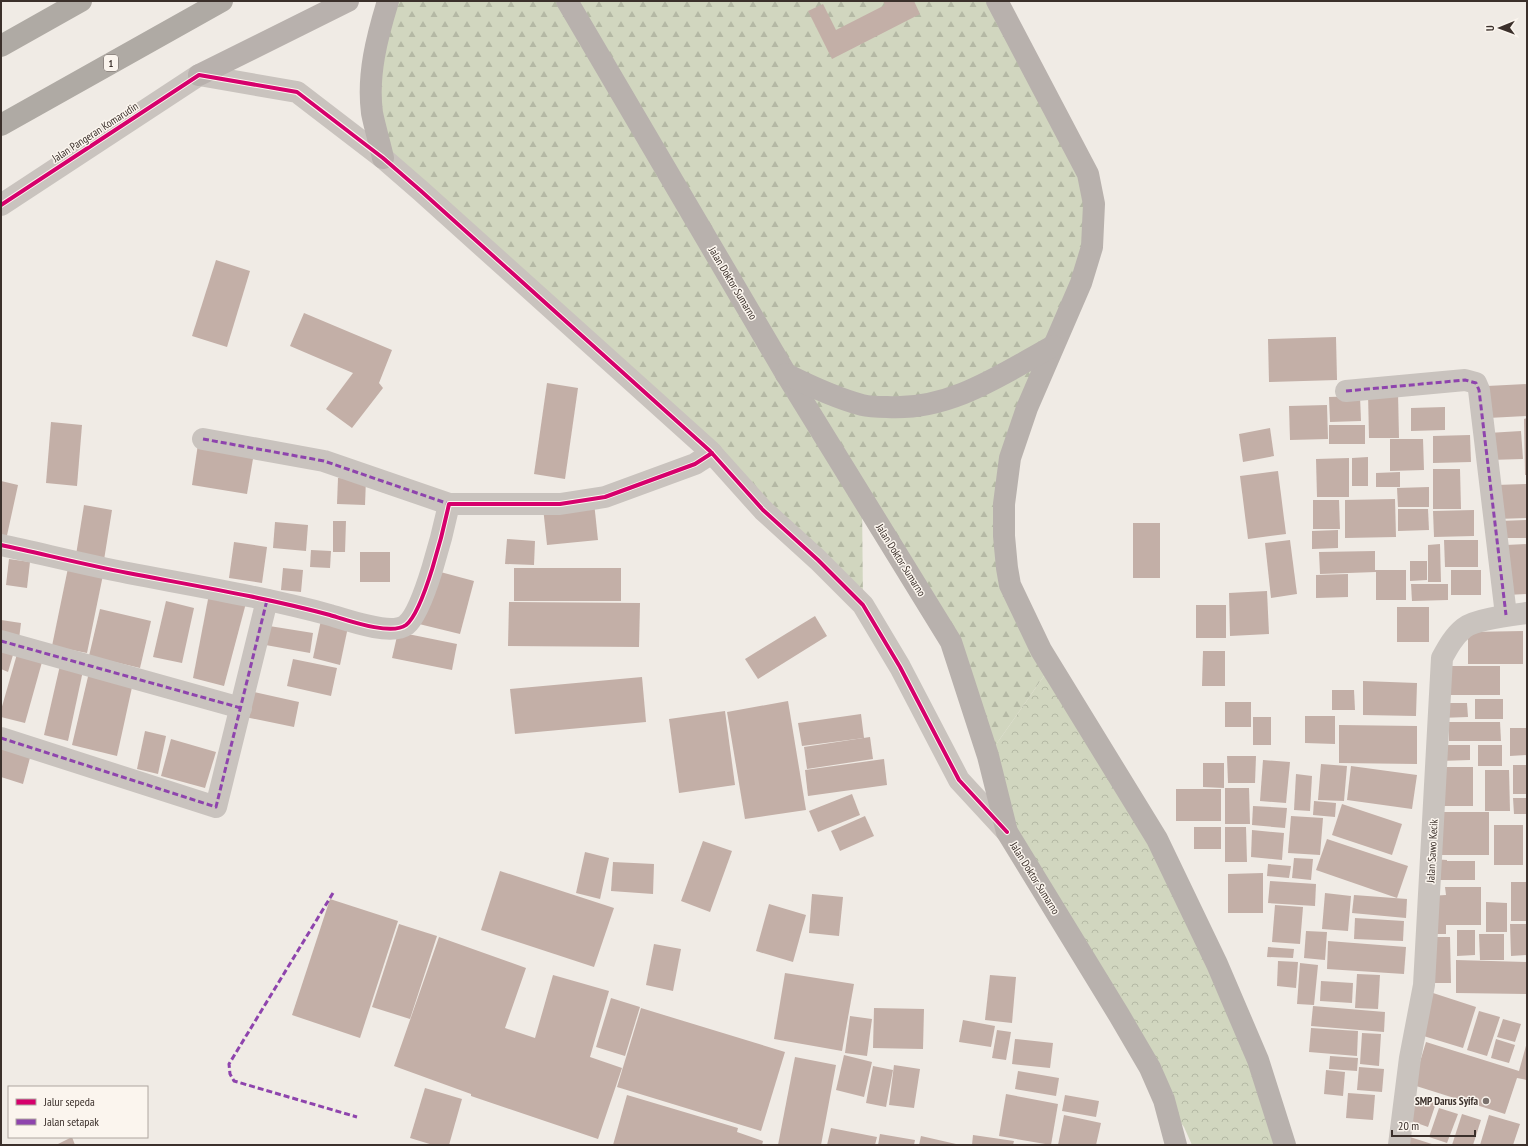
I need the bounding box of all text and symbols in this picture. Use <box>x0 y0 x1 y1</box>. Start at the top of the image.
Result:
north arrow <box>1480 8 1520 48</box>
text: U <box>1483 25 1497 31</box>
road number: 1 <box>104 55 118 71</box>
street label: Jalan Pangeran Komarudin <box>48 99 141 166</box>
street label: Jalan Doktor Sumarno <box>705 243 760 322</box>
street label: Jalan Doktor Sumarno <box>873 520 929 599</box>
street label: Jalan Sawo Kecik <box>1423 818 1441 884</box>
street label: Jalan Doktor Sumarno <box>1007 838 1063 917</box>
legend <box>8 1086 148 1138</box>
text: Jalur sepeda <box>43 1094 95 1109</box>
place label: SMP Darus Syifa <box>1415 1094 1478 1108</box>
marker: SMP Darus Syifa <box>1481 1096 1491 1106</box>
scale bar <box>1392 1112 1475 1138</box>
text: Jalan setapak <box>43 1114 99 1129</box>
text: 20 m <box>1398 1118 1419 1133</box>

